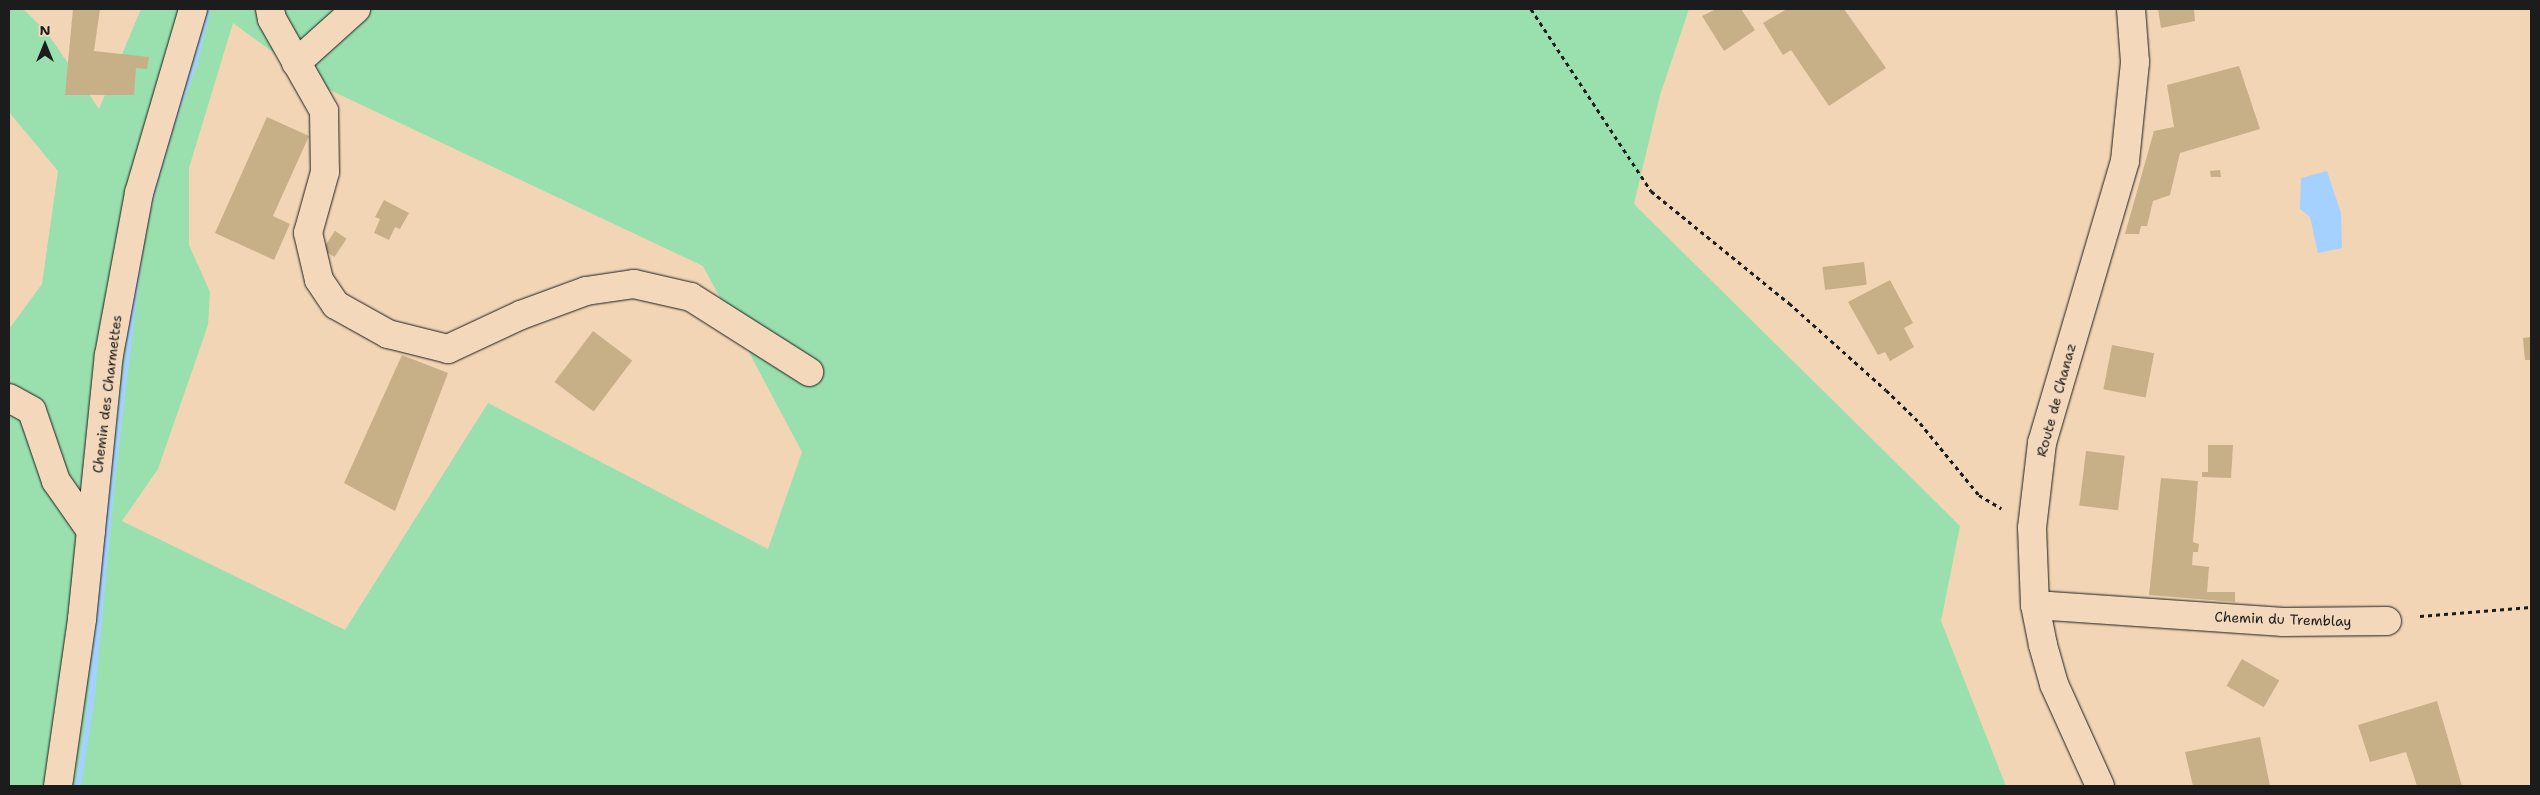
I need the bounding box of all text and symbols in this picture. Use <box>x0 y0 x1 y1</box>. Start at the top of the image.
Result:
north arrow <box>20 20 70 70</box>
text: N <box>39 21 51 39</box>
street label: Chemin des Charmettes <box>89 314 125 474</box>
street label: Route de Chanaz <box>2033 341 2079 459</box>
street label: Chemin du Tremblay <box>2214 608 2352 630</box>

